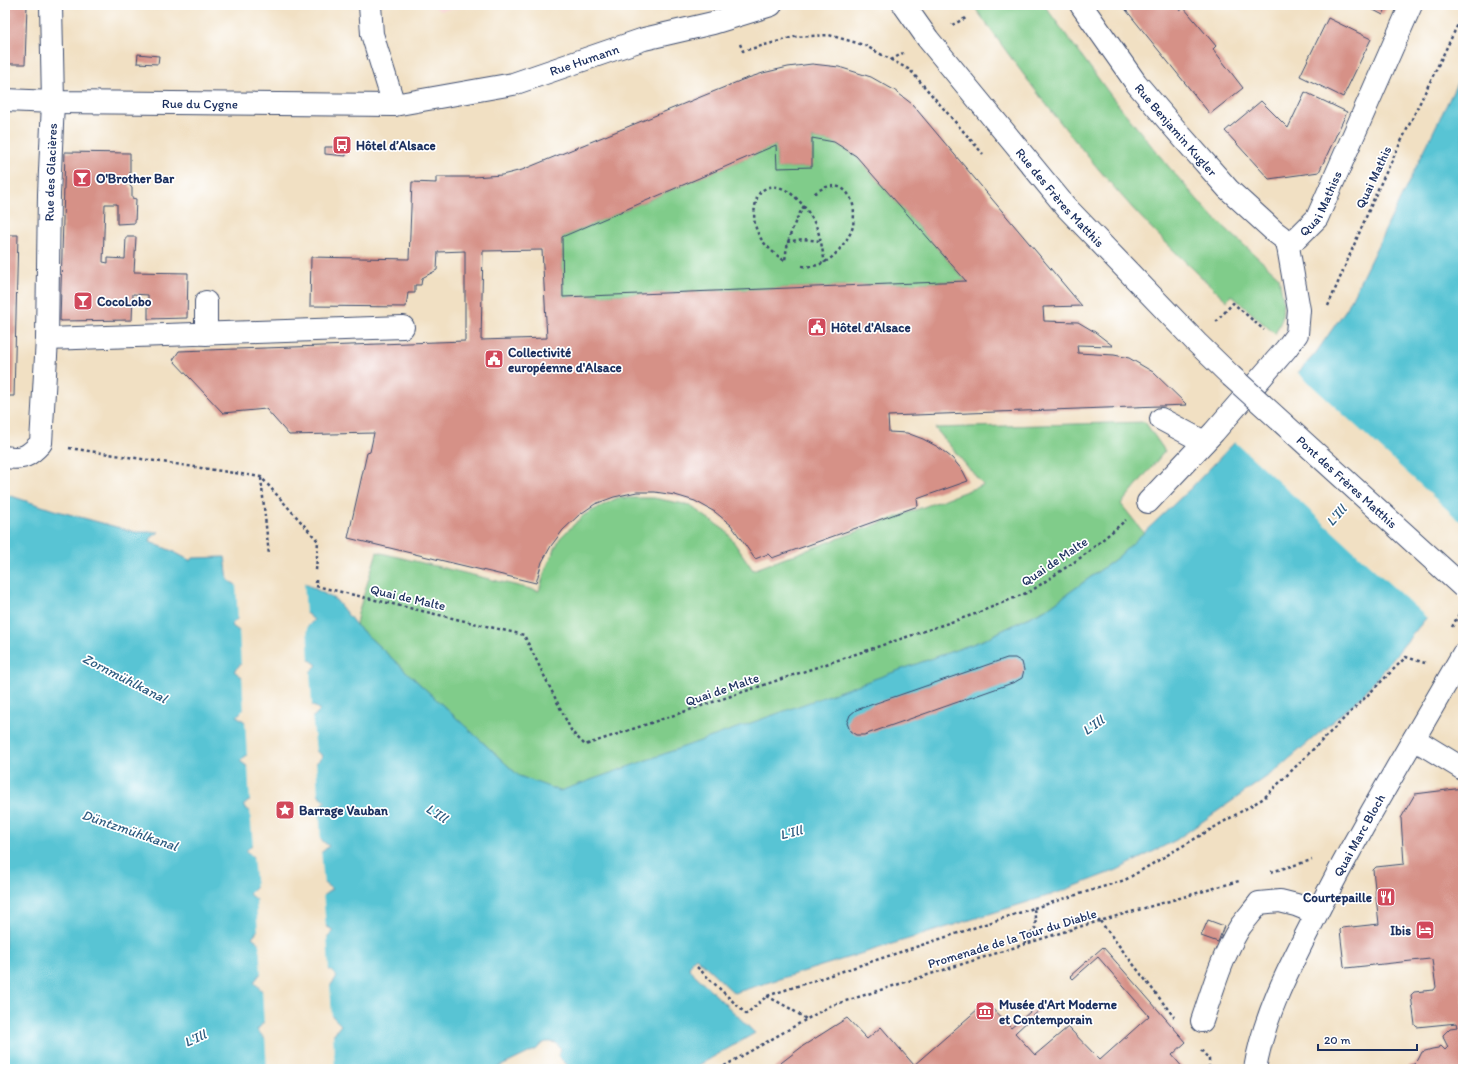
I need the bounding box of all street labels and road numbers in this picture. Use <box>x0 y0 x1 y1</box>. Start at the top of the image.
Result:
street label: Rue Humann <box>547 41 621 79</box>
street label: Rue Benjamin Kugler <box>1132 80 1221 180</box>
street label: Rue du Cygne <box>162 96 238 112</box>
street label: Rue des Glacières <box>42 123 60 222</box>
street label: Quai Mathis <box>1352 143 1394 211</box>
street label: Rue des Frères Matthis <box>1013 145 1107 250</box>
street label: Quai Mathiss <box>1296 169 1345 239</box>
street label: Pont des Frères Matthis <box>1293 433 1400 532</box>
street label: Quai de Malte <box>1018 534 1090 589</box>
street label: Quai de Malte <box>369 582 447 613</box>
street label: Quai de Malte <box>683 670 761 709</box>
street label: Quai Marc Bloch <box>1330 791 1388 879</box>
street label: Promenade de la Tour du Diable <box>926 906 1098 971</box>

